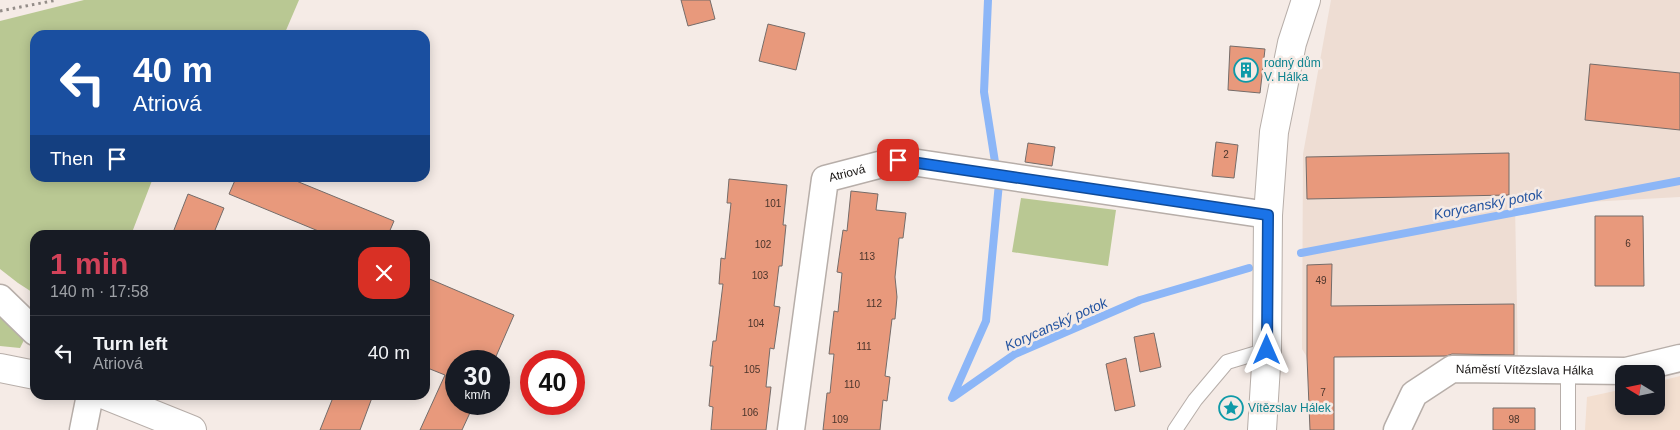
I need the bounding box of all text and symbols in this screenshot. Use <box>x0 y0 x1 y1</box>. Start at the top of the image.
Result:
icon: left <box>50 50 115 115</box>
text: 40 m <box>133 50 213 89</box>
place label: rodný dům V. Hálka <box>1264 56 1321 84</box>
building icon: rodný dům V. Hálka <box>1233 57 1259 83</box>
text: Atriová <box>133 91 201 116</box>
pin <box>877 139 919 181</box>
icon: arrive <box>103 145 131 173</box>
icon: arrive <box>884 146 912 174</box>
text: Then <box>50 148 93 169</box>
house number: 2 <box>1223 149 1229 160</box>
street label: Atriová <box>827 162 867 185</box>
water label: Korycanský potok <box>1432 185 1545 222</box>
house number: 101 <box>765 198 782 209</box>
house number: 6 <box>1625 238 1631 249</box>
house number: 102 <box>755 239 772 250</box>
text: 1 min <box>50 247 128 280</box>
button: close <box>358 247 410 299</box>
house number: 113 <box>859 251 875 262</box>
house number: 103 <box>752 270 769 281</box>
house number: 49 <box>1315 275 1327 286</box>
text: 140 m · 17:58 <box>50 283 149 300</box>
water label: Korycanský potok <box>1002 294 1111 354</box>
house number: 112 <box>866 298 882 309</box>
house number: 104 <box>748 318 765 329</box>
position arrow <box>1240 323 1292 375</box>
text: Turn left <box>93 333 168 354</box>
icon: left <box>50 339 78 367</box>
house number: 111 <box>856 341 872 352</box>
text: 40 m <box>368 342 410 363</box>
speed limit sign: 40 <box>520 350 585 415</box>
text: Atriová <box>93 355 143 372</box>
text: 30 <box>464 362 491 390</box>
street label: Náměstí Vítězslava Hálka <box>1456 362 1594 378</box>
house number: 105 <box>744 364 761 375</box>
north arrow <box>1615 365 1665 415</box>
map controls <box>1615 365 1665 415</box>
house number: 110 <box>844 379 860 390</box>
house number: 7 <box>1320 387 1326 398</box>
text: km/h <box>464 388 491 402</box>
place icon: Vítězslav Hálek <box>1218 395 1244 421</box>
place label: Vítězslav Hálek <box>1248 401 1332 415</box>
house number: 106 <box>742 407 759 418</box>
house number: 109 <box>832 414 849 425</box>
house number: 98 <box>1508 414 1520 425</box>

